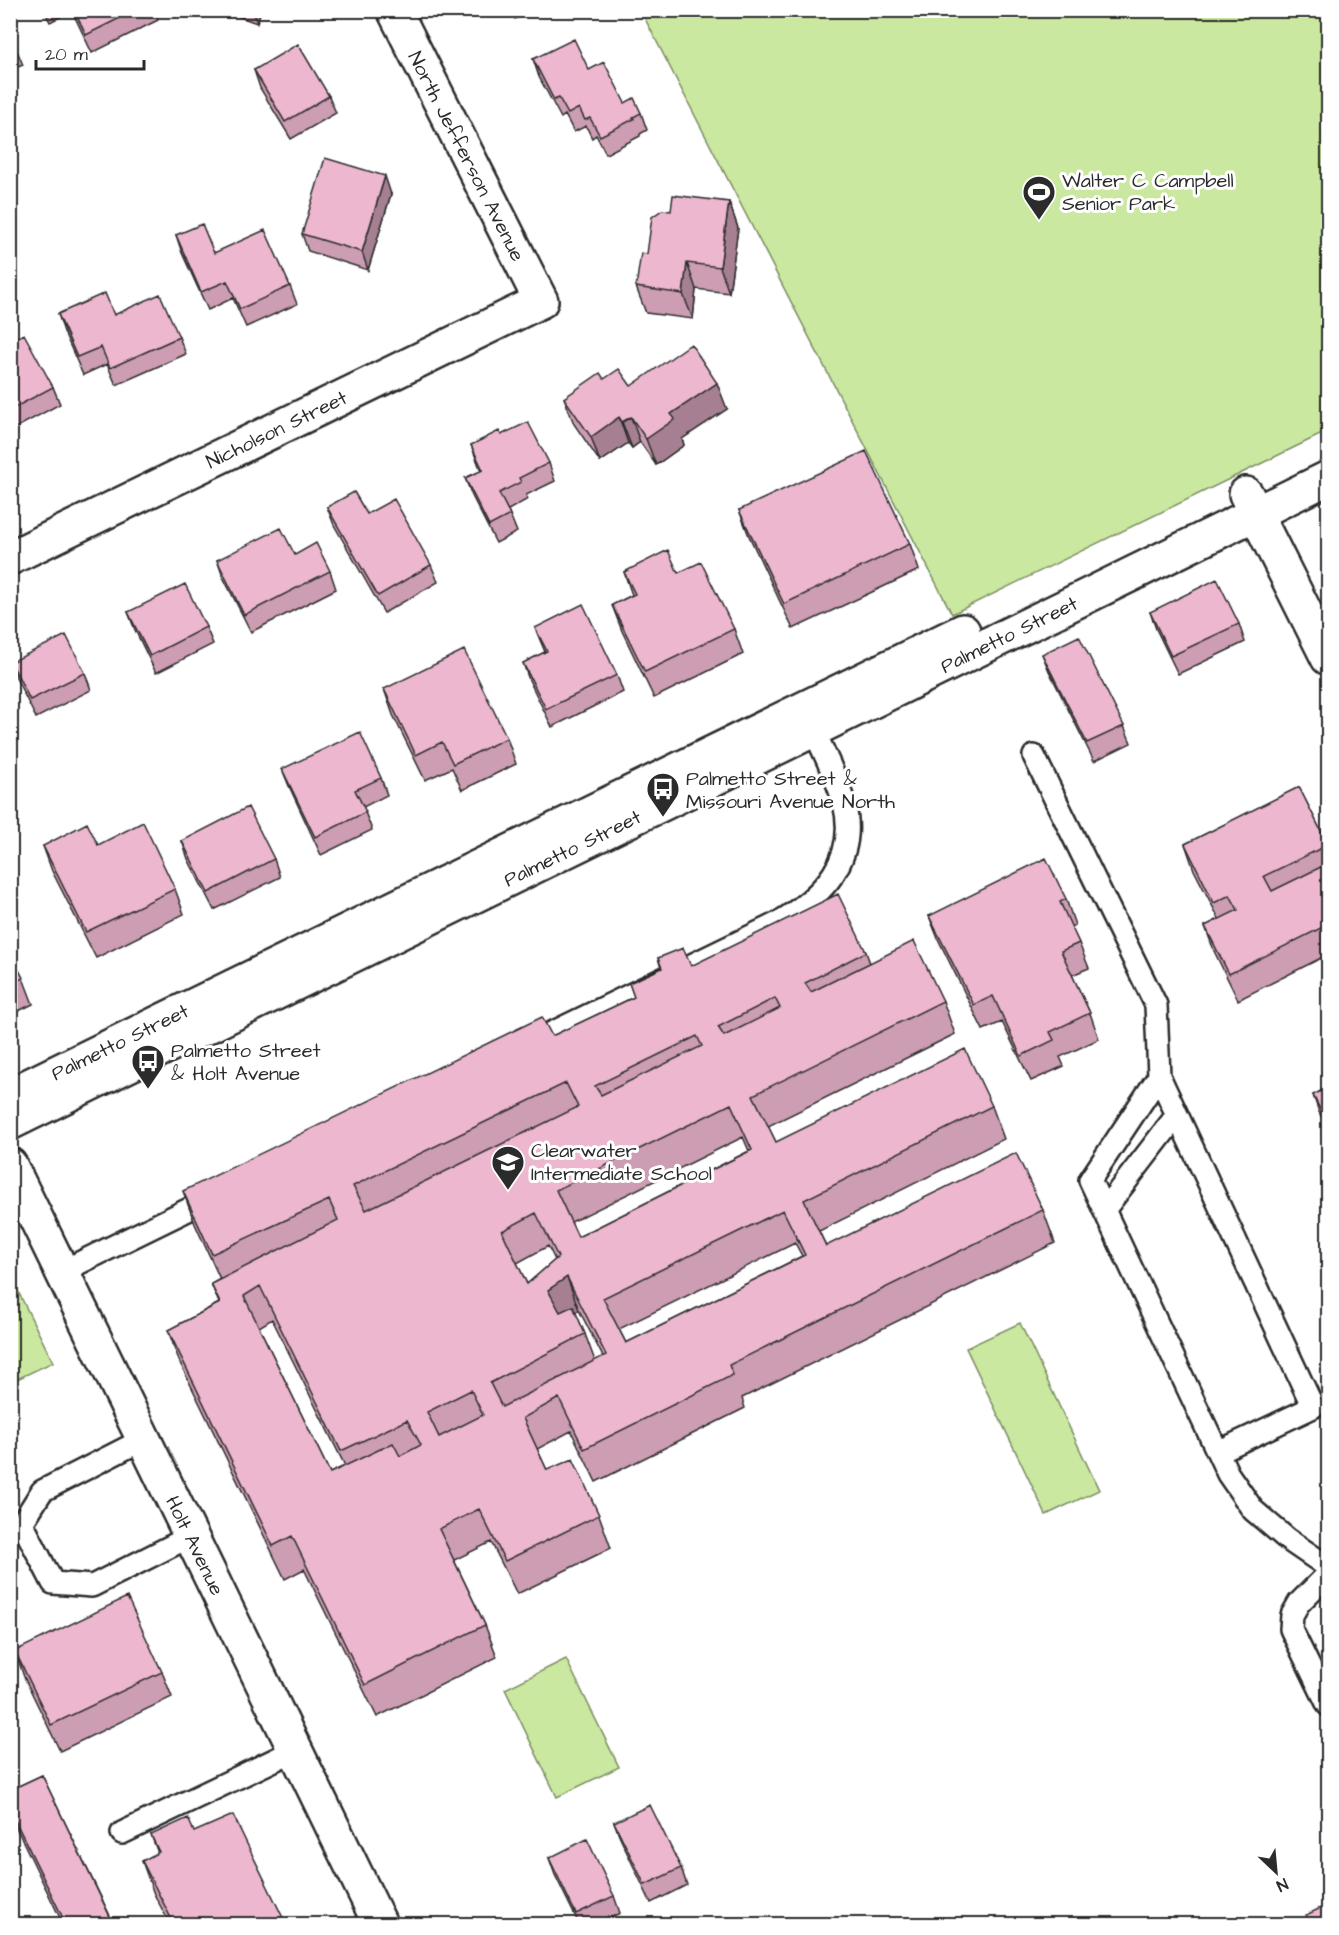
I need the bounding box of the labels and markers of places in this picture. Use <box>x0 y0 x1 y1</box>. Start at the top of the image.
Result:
place label: Walter C Campbell Senior Park <box>1062 167 1234 218</box>
sports icon: Walter C Campbell Senior Park <box>1021 174 1057 221</box>
place label: Palmetto Street & Missouri Avenue North <box>686 765 895 816</box>
bus stop icon: Palmetto Street & Missouri Avenue North <box>645 771 681 818</box>
place label: Palmetto Street & Holt Avenue <box>171 1037 321 1088</box>
bus stop icon: Palmetto Street & Holt Avenue <box>130 1043 166 1090</box>
place label: Clearwater Intermediate School <box>531 1137 712 1188</box>
school or university icon: Clearwater Intermediate School <box>490 1144 526 1191</box>

